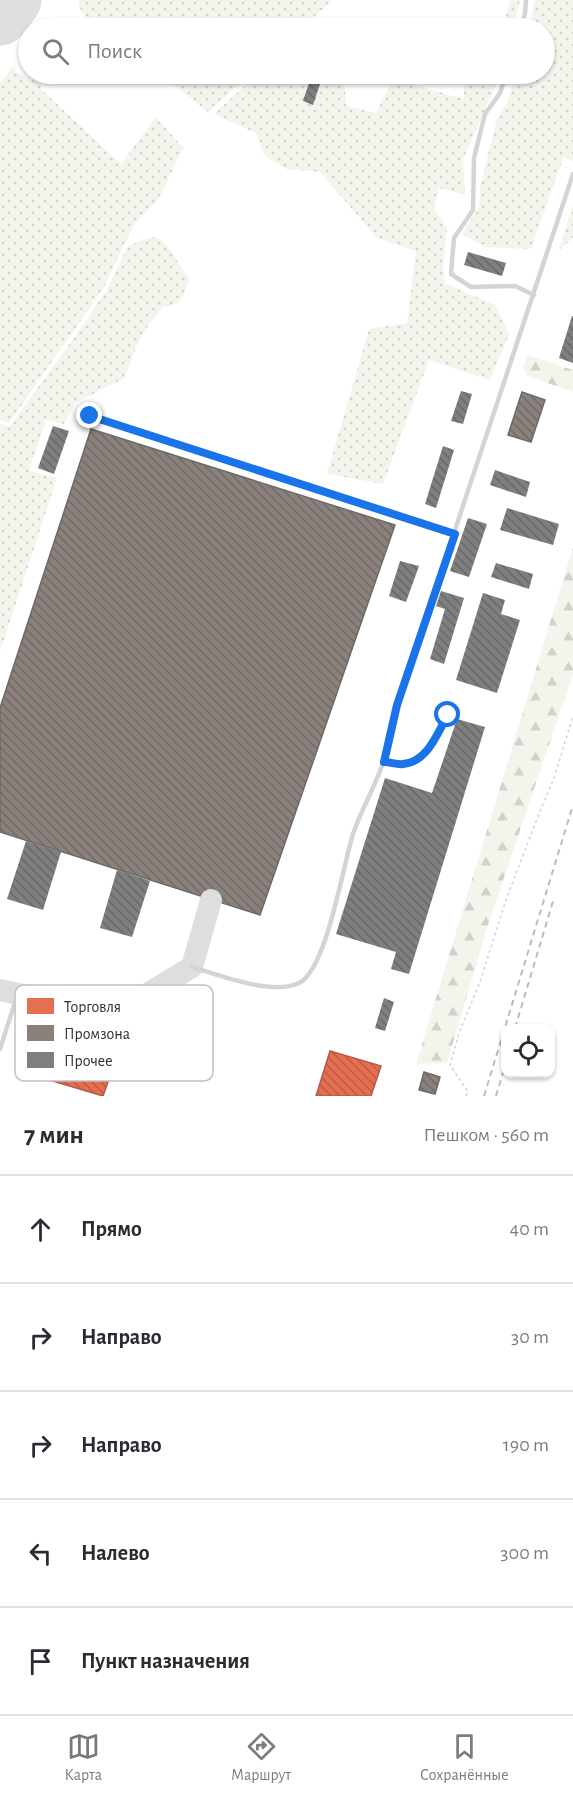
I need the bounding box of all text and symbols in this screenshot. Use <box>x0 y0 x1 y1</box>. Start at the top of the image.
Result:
search box <box>18 18 555 84</box>
icon: search <box>39 35 72 68</box>
text: Поиск <box>87 40 142 62</box>
route end <box>76 402 102 428</box>
route start <box>434 701 460 727</box>
legend <box>15 985 213 1081</box>
text: Торговля <box>64 999 121 1015</box>
map controls <box>501 1024 555 1078</box>
button: locate <box>501 1024 555 1078</box>
text: Промзона <box>64 1026 130 1042</box>
text: Прочее <box>64 1053 113 1069</box>
text: 7 мин <box>24 1122 84 1148</box>
text: Пешком · 560 m <box>424 1125 549 1145</box>
icon: ahead <box>24 1213 57 1246</box>
text: Прямо <box>81 1218 142 1240</box>
text: 40 m <box>510 1219 549 1239</box>
icon: right <box>24 1321 57 1354</box>
text: Направо <box>81 1326 162 1348</box>
text: 30 m <box>511 1327 549 1347</box>
icon: right <box>24 1429 57 1462</box>
text: Направо <box>81 1434 162 1456</box>
text: 190 m <box>503 1435 549 1455</box>
icon: left <box>24 1537 57 1570</box>
text: Налево <box>81 1542 150 1564</box>
text: 300 m <box>500 1543 549 1563</box>
icon: arrive <box>24 1645 57 1678</box>
text: Пункт назначения <box>81 1650 250 1672</box>
tab: Карта <box>64 1730 102 1785</box>
tab: Маршрут <box>231 1730 291 1785</box>
tab: Сохранённые <box>420 1730 509 1785</box>

